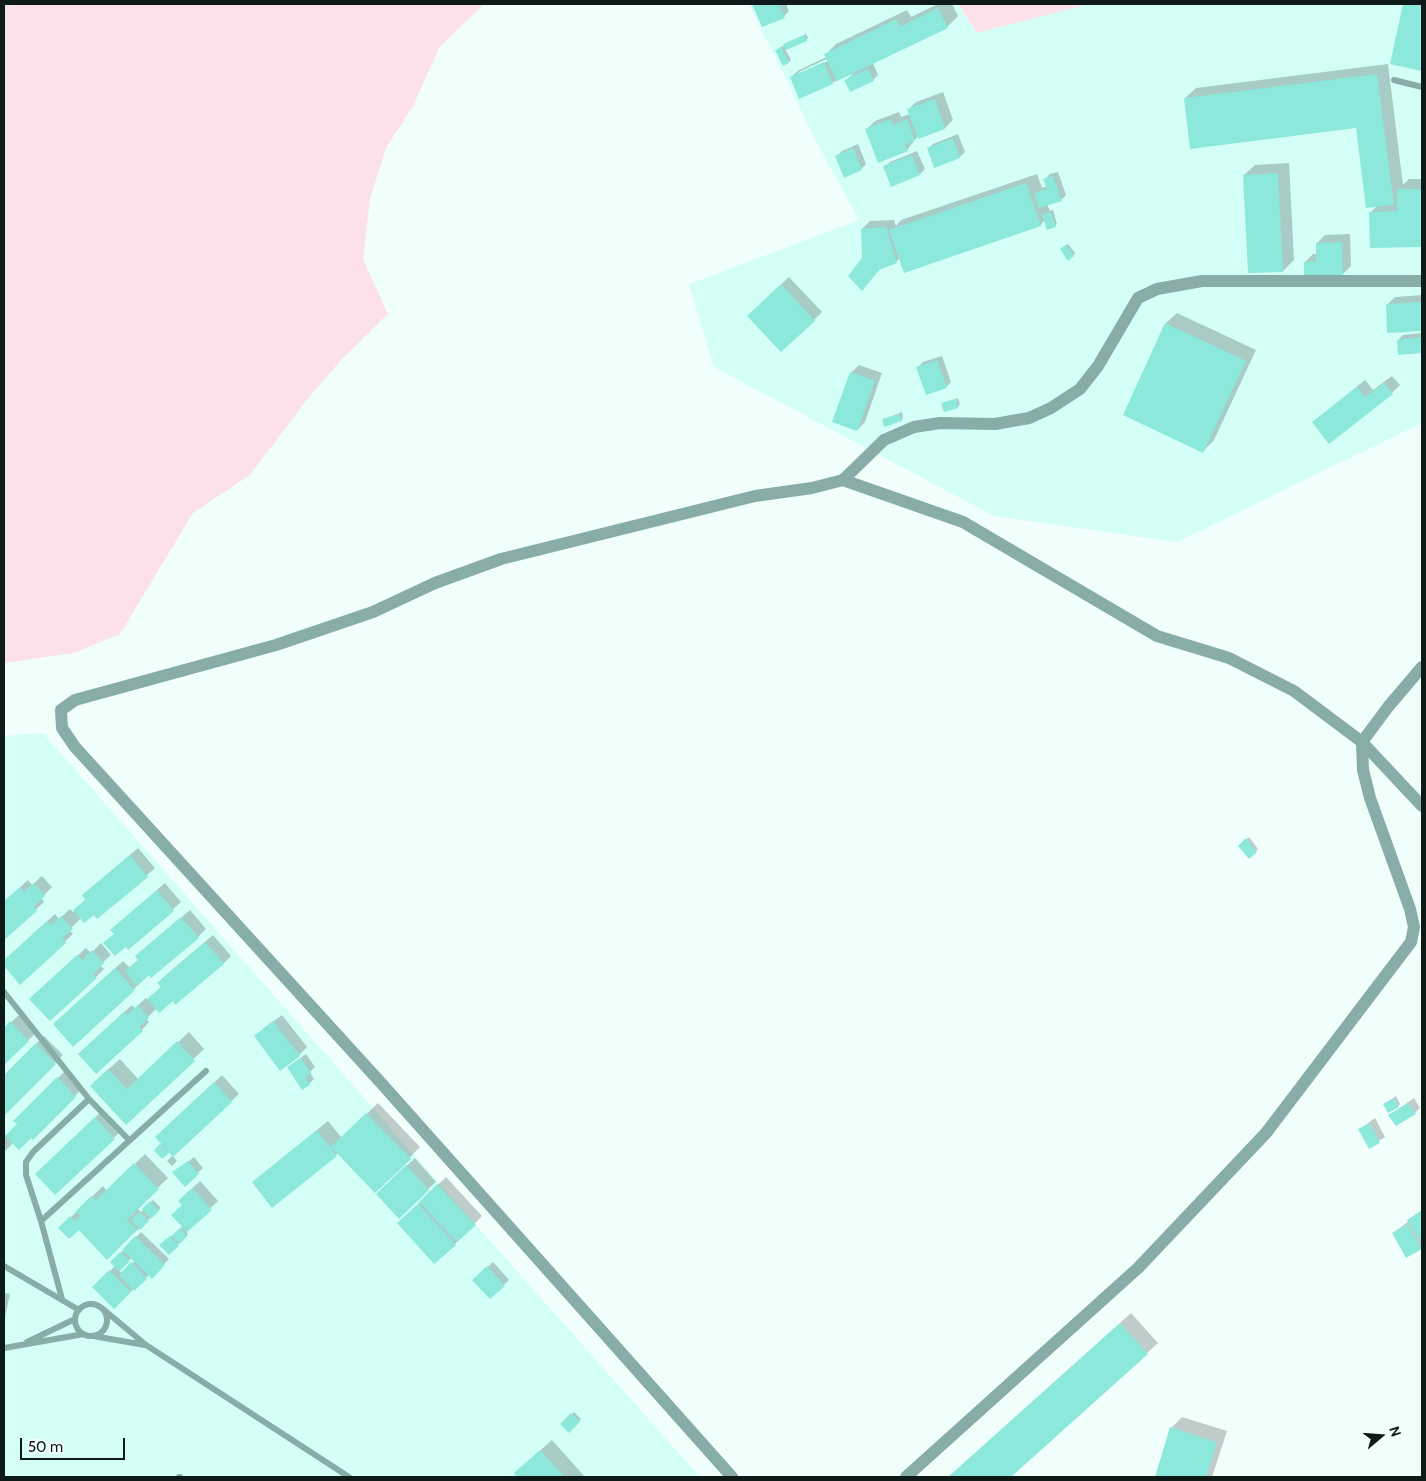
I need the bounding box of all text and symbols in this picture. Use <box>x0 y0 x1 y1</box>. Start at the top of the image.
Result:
north arrow <box>1356 1411 1406 1461</box>
text: N <box>1385 1424 1405 1439</box>
scale bar <box>22 1428 128 1460</box>
text: 50 m <box>28 1438 63 1456</box>

